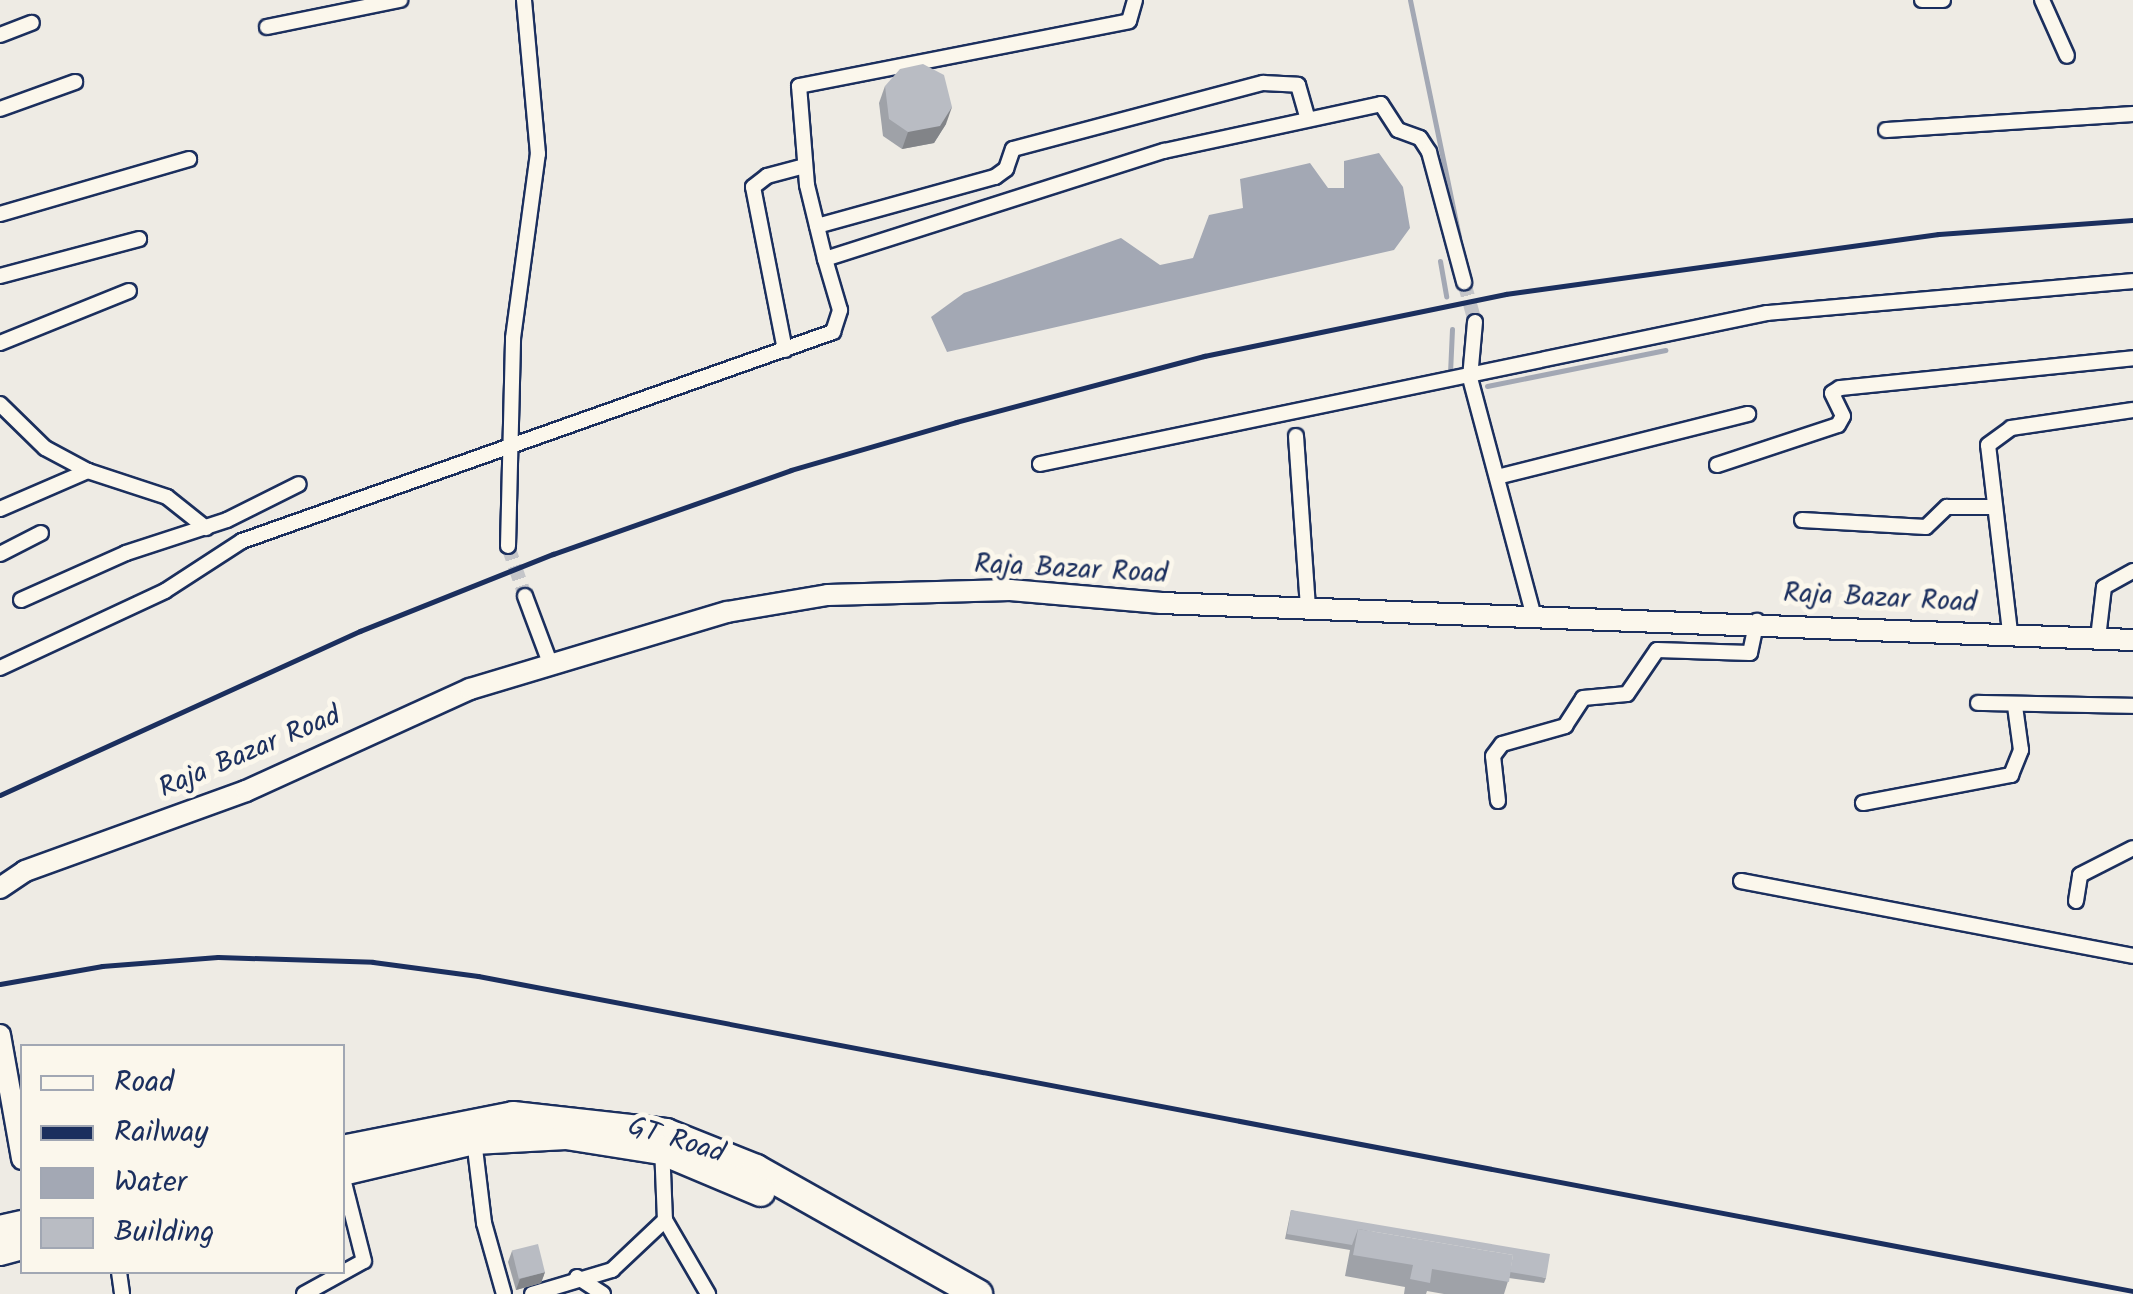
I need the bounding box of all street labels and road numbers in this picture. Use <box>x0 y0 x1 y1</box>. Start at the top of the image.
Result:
street label: Raja Bazar Road <box>973 548 1169 592</box>
street label: Raja Bazar Road <box>1782 577 1978 621</box>
street label: Raja Bazar Road <box>154 700 346 806</box>
street label: GT Road <box>624 1110 728 1172</box>

